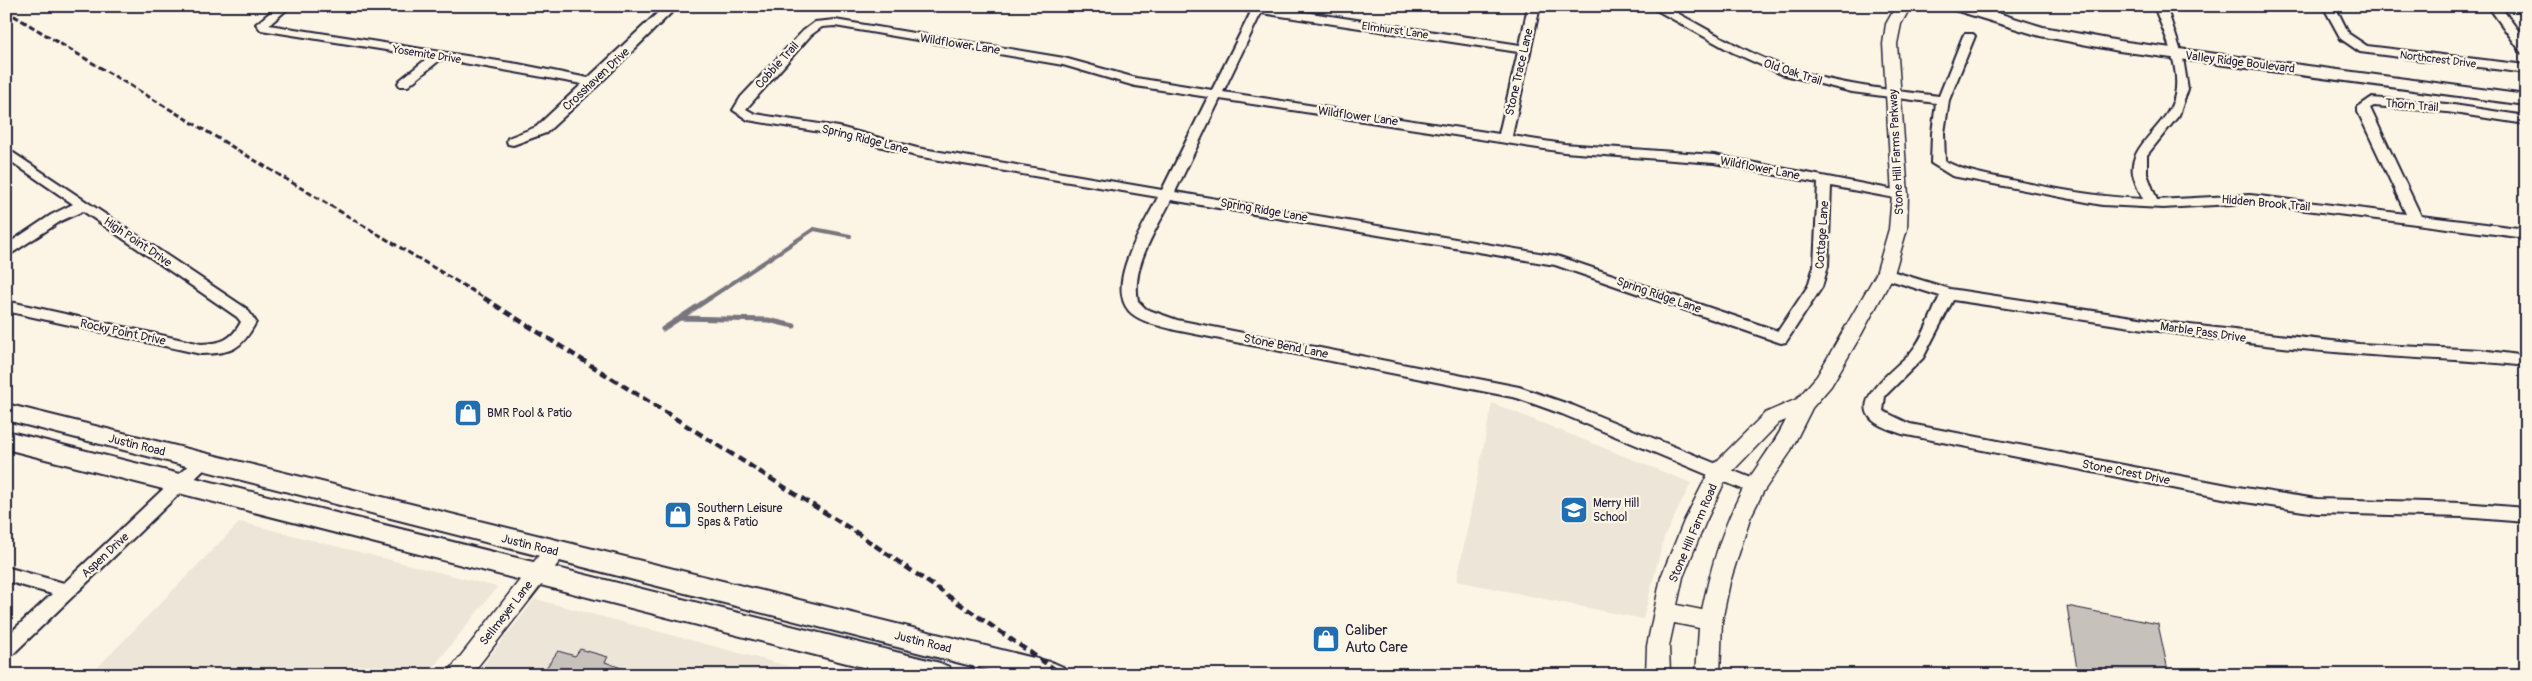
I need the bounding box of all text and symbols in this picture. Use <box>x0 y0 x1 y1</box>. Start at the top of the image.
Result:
street label: Elmhurst Lane <box>1361 19 1430 42</box>
street label: Stone Trace Lane <box>1502 27 1537 117</box>
street label: Wildflower Lane <box>919 31 1001 58</box>
street label: Cobble Trail <box>752 39 802 92</box>
street label: Yosemite Drive <box>391 43 463 66</box>
street label: Crosshaven Drive <box>560 45 633 114</box>
street label: Valley Ridge Boulevard <box>2184 48 2296 77</box>
street label: Northcrest Drive <box>2399 48 2477 71</box>
street label: Old Oak Trail <box>1762 56 1824 89</box>
street label: Stone Hill Farms Parkway <box>1886 89 1907 215</box>
street label: Thorn Trail <box>2385 96 2439 115</box>
street label: Wildflower Lane <box>1317 103 1399 130</box>
street label: Spring Ridge Lane <box>820 121 910 157</box>
street label: Wildflower Lane <box>1719 153 1801 184</box>
street label: Hidden Brook Trail <box>2221 192 2311 215</box>
street label: Spring Ridge Lane <box>1219 195 1309 226</box>
street label: Cottage Lane <box>1813 200 1832 270</box>
street label: High Point Drive <box>101 214 175 271</box>
street label: Spring Ridge Lane <box>1615 274 1703 317</box>
street label: Rocky Point Drive <box>79 316 167 349</box>
street label: Marble Pass Drive <box>2159 319 2247 346</box>
street label: Stone Bend Lane <box>1242 331 1330 362</box>
shop icon: BMR Pool & Patio <box>453 398 483 428</box>
place label: BMR Pool & Patio <box>487 406 572 421</box>
street label: Justin Road <box>107 431 167 460</box>
street label: Stone Crest Drive <box>2081 457 2171 488</box>
street label: Stone Hill Farm Road <box>1666 481 1721 585</box>
school or university icon: Merry Hill School <box>1559 495 1589 525</box>
place label: Merry Hill School <box>1593 496 1639 525</box>
shop icon: Southern Leisure Spas & Patio <box>663 500 693 530</box>
place label: Southern Leisure Spas & Patio <box>697 501 783 530</box>
street label: Aspen Drive <box>78 530 132 581</box>
street label: Justin Road <box>500 531 560 560</box>
street label: Sellmeyer Lane <box>477 578 536 649</box>
place label: Caliber Auto Care <box>1345 621 1408 657</box>
shop icon: Caliber Auto Care <box>1311 624 1341 654</box>
street label: Justin Road <box>893 628 953 657</box>

